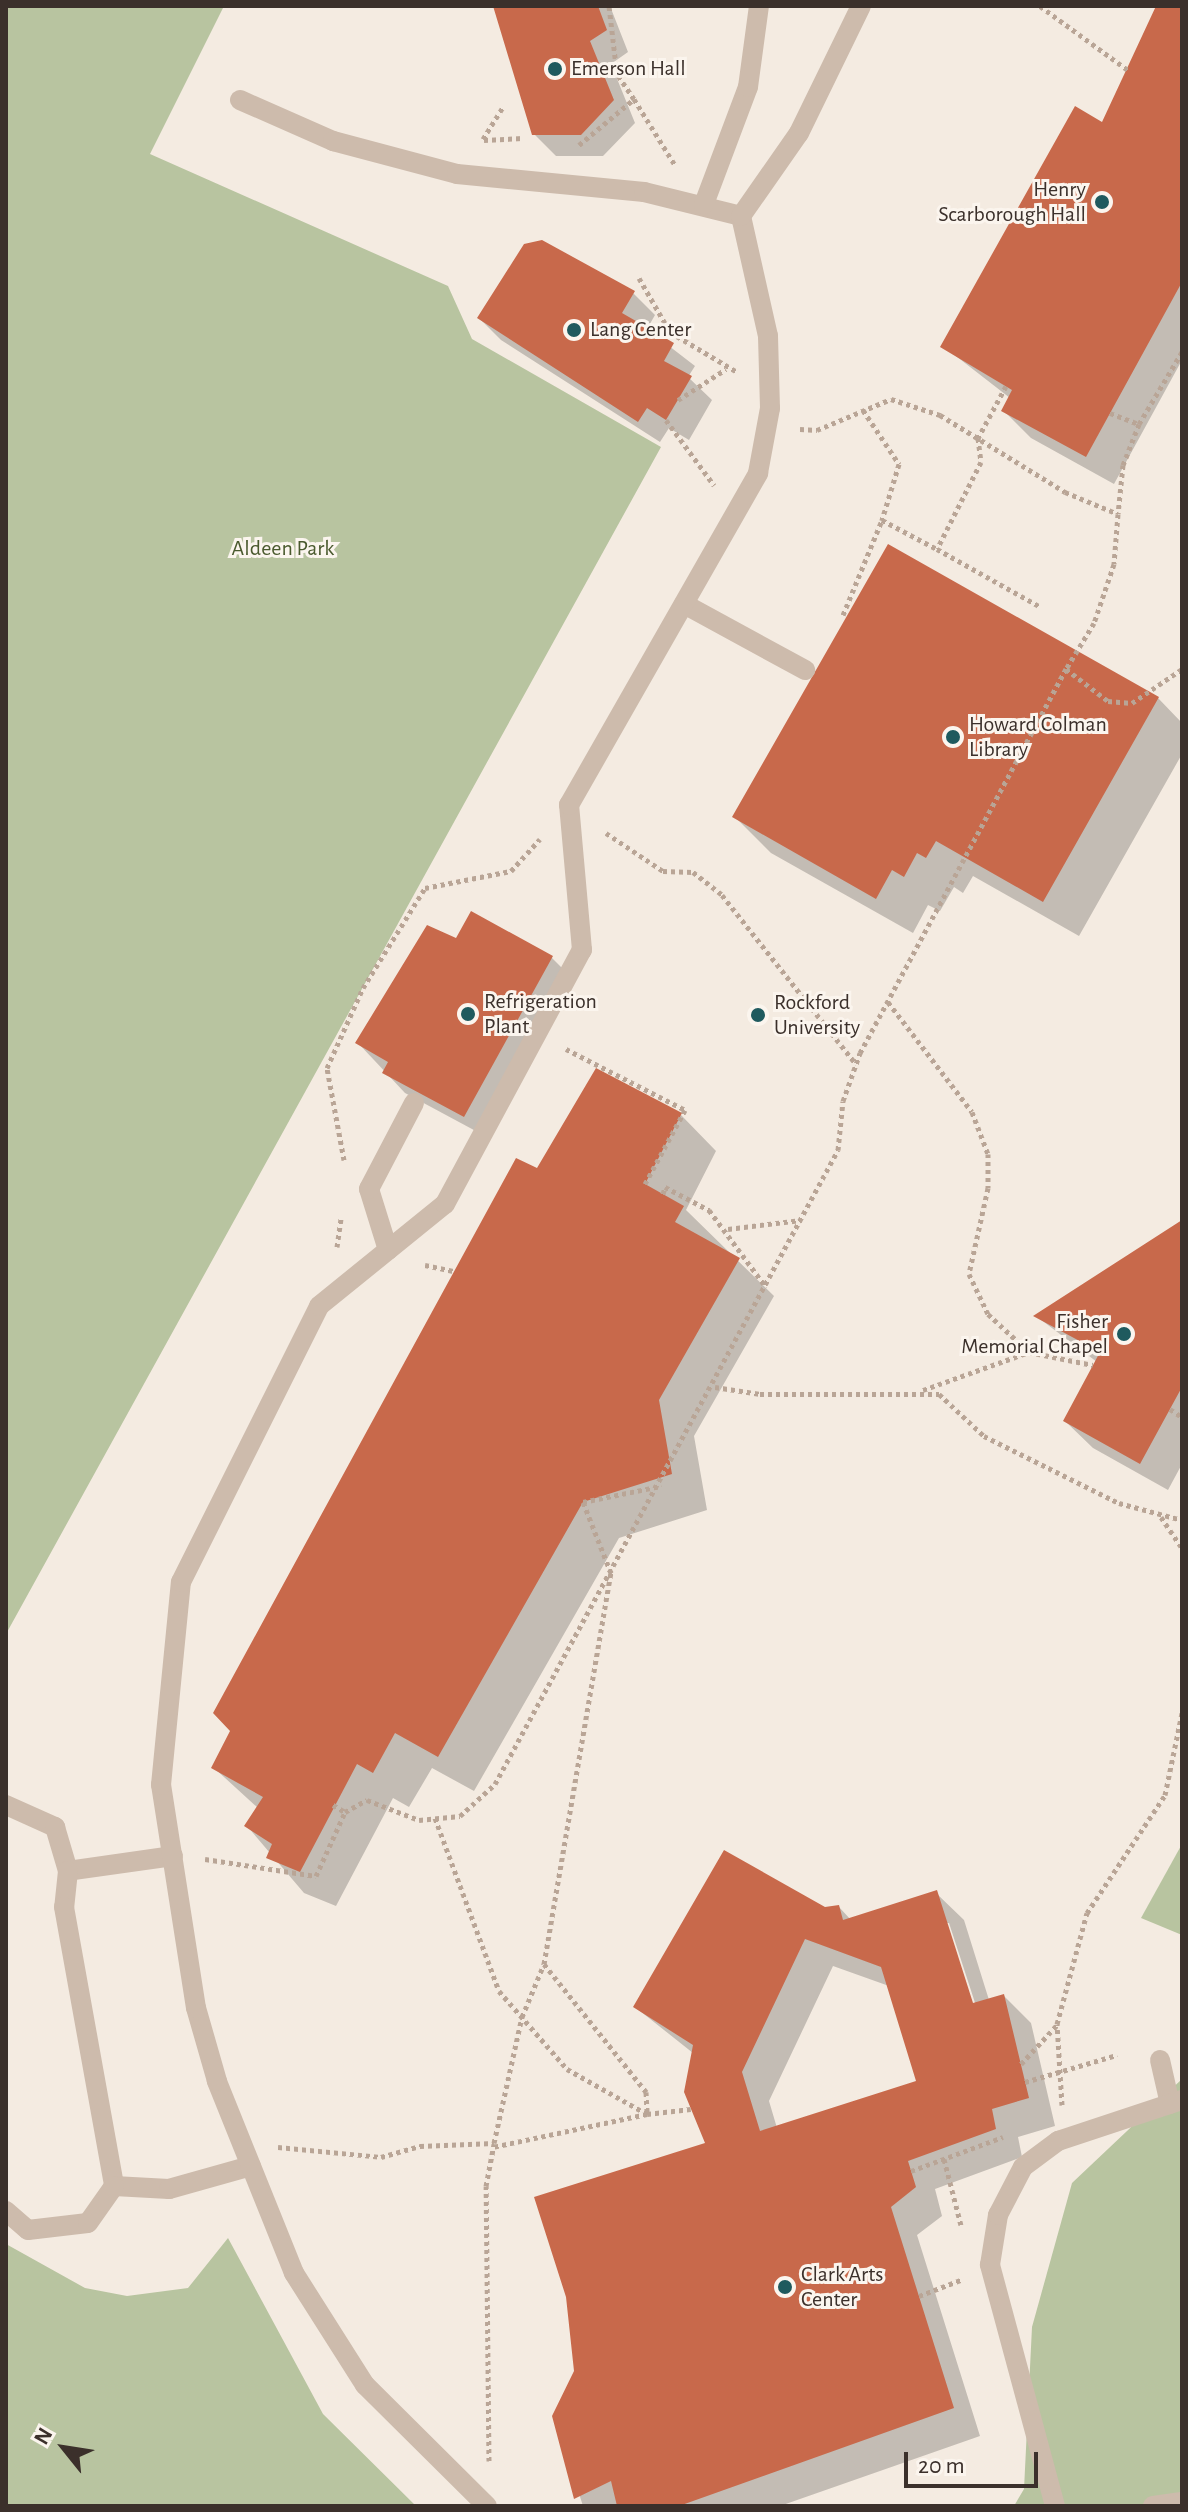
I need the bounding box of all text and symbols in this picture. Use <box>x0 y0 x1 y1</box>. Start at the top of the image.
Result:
place label: Emerson Hall <box>571 56 686 82</box>
marker: Emerson Hall <box>546 60 564 78</box>
place label: Henry Scarborough Hall <box>938 176 1086 228</box>
marker: Henry Scarborough Hall <box>1093 193 1111 211</box>
place label: Lang Center <box>590 317 691 343</box>
marker: Lang Center <box>565 321 583 339</box>
park label: Aldeen Park <box>232 536 334 562</box>
place label: Howard Colman Library <box>969 711 1107 762</box>
marker: Howard Colman Library <box>944 728 962 746</box>
place label: Refrigeration Plant <box>484 988 597 1040</box>
place label: Rockford University <box>774 989 860 1040</box>
marker: Refrigeration Plant <box>459 1005 477 1023</box>
marker: Rockford University <box>749 1006 767 1024</box>
place label: Fisher Memorial Chapel <box>961 1308 1108 1360</box>
marker: Fisher Memorial Chapel <box>1115 1325 1133 1343</box>
place label: Clark Arts Center <box>801 2261 883 2312</box>
marker: Clark Arts Center <box>776 2278 794 2296</box>
north arrow <box>24 2408 104 2488</box>
text: N <box>30 2424 57 2448</box>
scale bar <box>908 2436 1042 2486</box>
text: 20 m <box>918 2454 965 2478</box>

